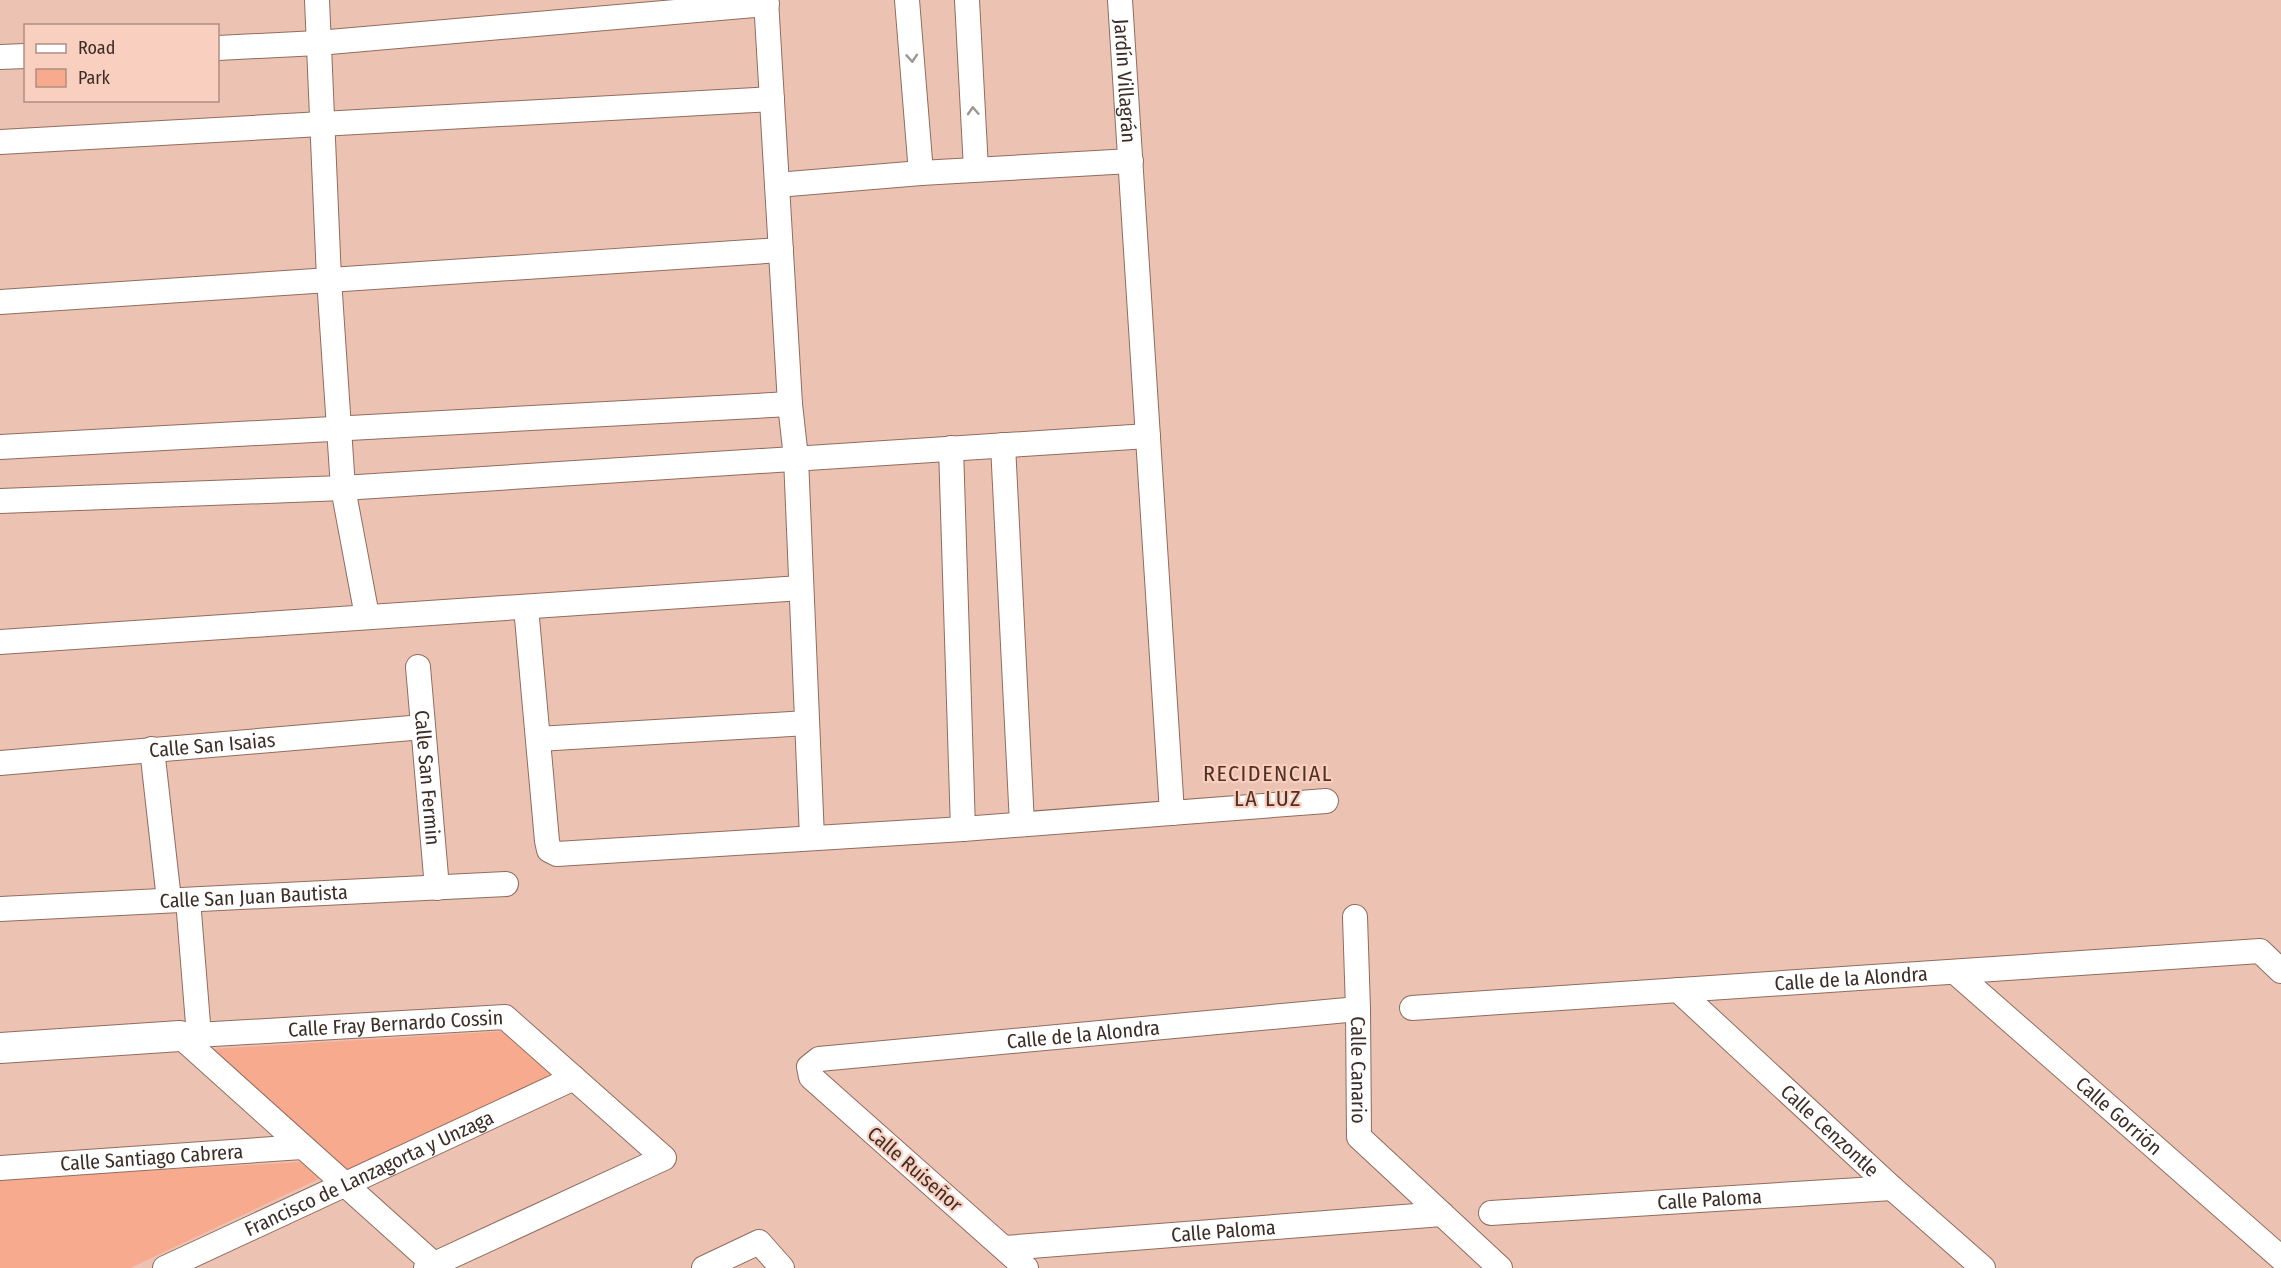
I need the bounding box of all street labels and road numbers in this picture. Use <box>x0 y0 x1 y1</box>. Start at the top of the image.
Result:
street label: Jardín Villagrán <box>1109 18 1141 144</box>
street label: Calle San Fermin <box>410 709 445 846</box>
street label: Calle San Isaias <box>148 728 276 762</box>
street label: Calle San Juan Bautista <box>159 880 348 913</box>
street label: Calle de la Alondra <box>1774 961 1928 996</box>
street label: Calle Fray Bernardo Cossin <box>287 1005 504 1042</box>
street label: Calle de la Alondra <box>1006 1015 1161 1054</box>
street label: Calle Canario <box>1346 1016 1371 1124</box>
street label: Calle Gorrión <box>2071 1072 2167 1160</box>
street label: Calle Cenzontle <box>1776 1079 1884 1182</box>
street label: Francisco de Lanzagorta y Unzaga <box>241 1105 497 1241</box>
street label: Calle Ruiseñor <box>863 1121 967 1217</box>
street label: Calle Santiago Cabrera <box>59 1139 244 1176</box>
street label: Calle Paloma <box>1657 1184 1763 1215</box>
street label: Calle Paloma <box>1170 1215 1276 1247</box>

